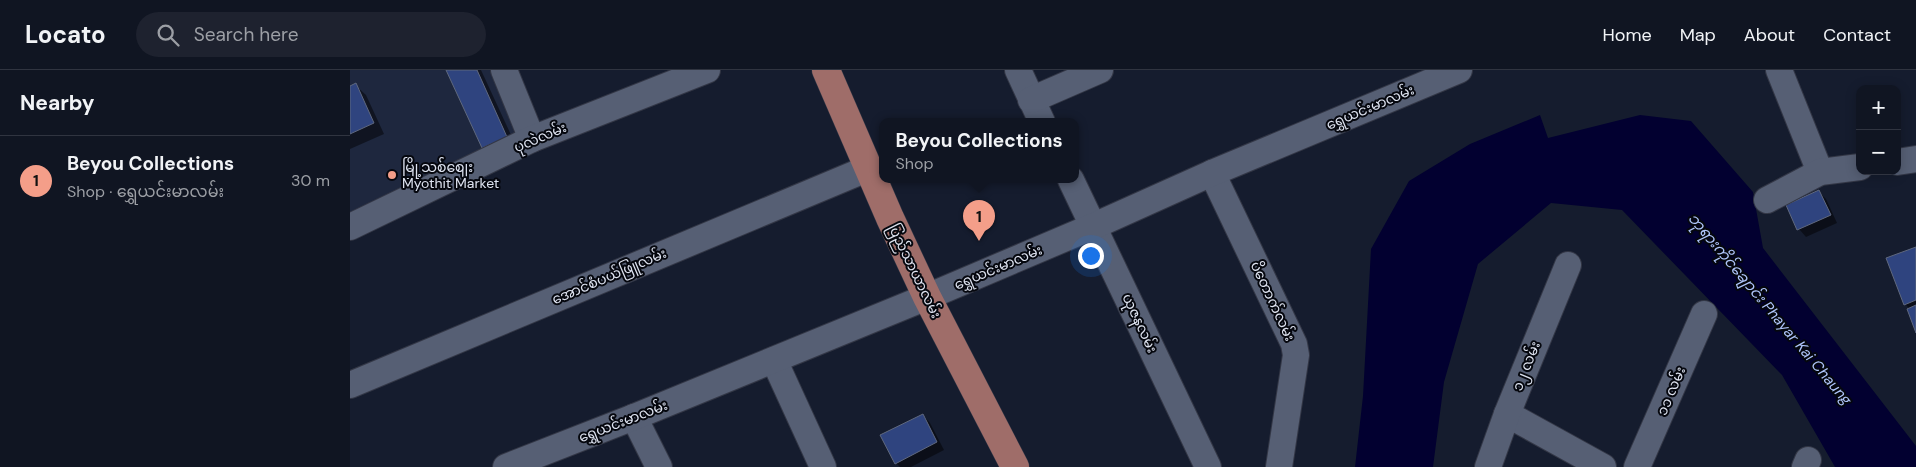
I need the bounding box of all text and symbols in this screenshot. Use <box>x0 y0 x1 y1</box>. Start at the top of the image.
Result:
search box <box>136 12 486 57</box>
text: Locato <box>25 19 106 50</box>
icon: search <box>154 21 182 49</box>
text: Search here <box>194 22 299 47</box>
text: Home <box>1602 23 1652 47</box>
text: Map <box>1680 23 1716 47</box>
text: About <box>1744 23 1795 47</box>
text: Contact <box>1823 23 1891 47</box>
street label: ရွှေယင်းမာလမ်း <box>1323 79 1418 136</box>
map controls <box>1856 85 1901 175</box>
button: + <box>1856 85 1901 130</box>
text: Nearby <box>20 89 94 117</box>
street label: ပုလဲလမ်း <box>511 117 570 159</box>
popup <box>879 118 1079 183</box>
text: Beyou Collections <box>896 128 1062 153</box>
button: − <box>1856 130 1901 175</box>
text: Beyou Collections <box>67 151 234 176</box>
text: Shop <box>896 153 933 174</box>
place label: မြို့သစ်စျေး Myothit Market <box>402 157 499 192</box>
marker: မြို့သစ်စျေး Myothit Market <box>386 169 398 181</box>
text: 1 <box>33 170 39 191</box>
text: 30 m <box>291 170 330 191</box>
text: Shop · ရွှေယင်းမာလမ်း <box>67 181 224 202</box>
pin: 1 <box>963 200 995 241</box>
water label: ဘုရားကိုင်ချောင်း Phayar Kai Chaung <box>1682 208 1857 411</box>
street label: ပြည်သာယာလမ်း <box>882 221 946 322</box>
street label: ရွှေယင်းမာလမ်း <box>951 239 1046 296</box>
street label: အောင်စံပယ်ဖြူလမ်း <box>549 243 670 311</box>
your location <box>1078 243 1104 269</box>
street label: ပိတောက်လမ်း <box>1247 258 1300 344</box>
street label: ယုဇနလမ်း <box>1116 290 1162 357</box>
street label: ၁၂ လမ်း <box>1507 338 1547 395</box>
street label: ၁၁ လမ်း <box>1652 364 1689 418</box>
street label: ရွှေယင်းမာလမ်း <box>576 395 671 449</box>

